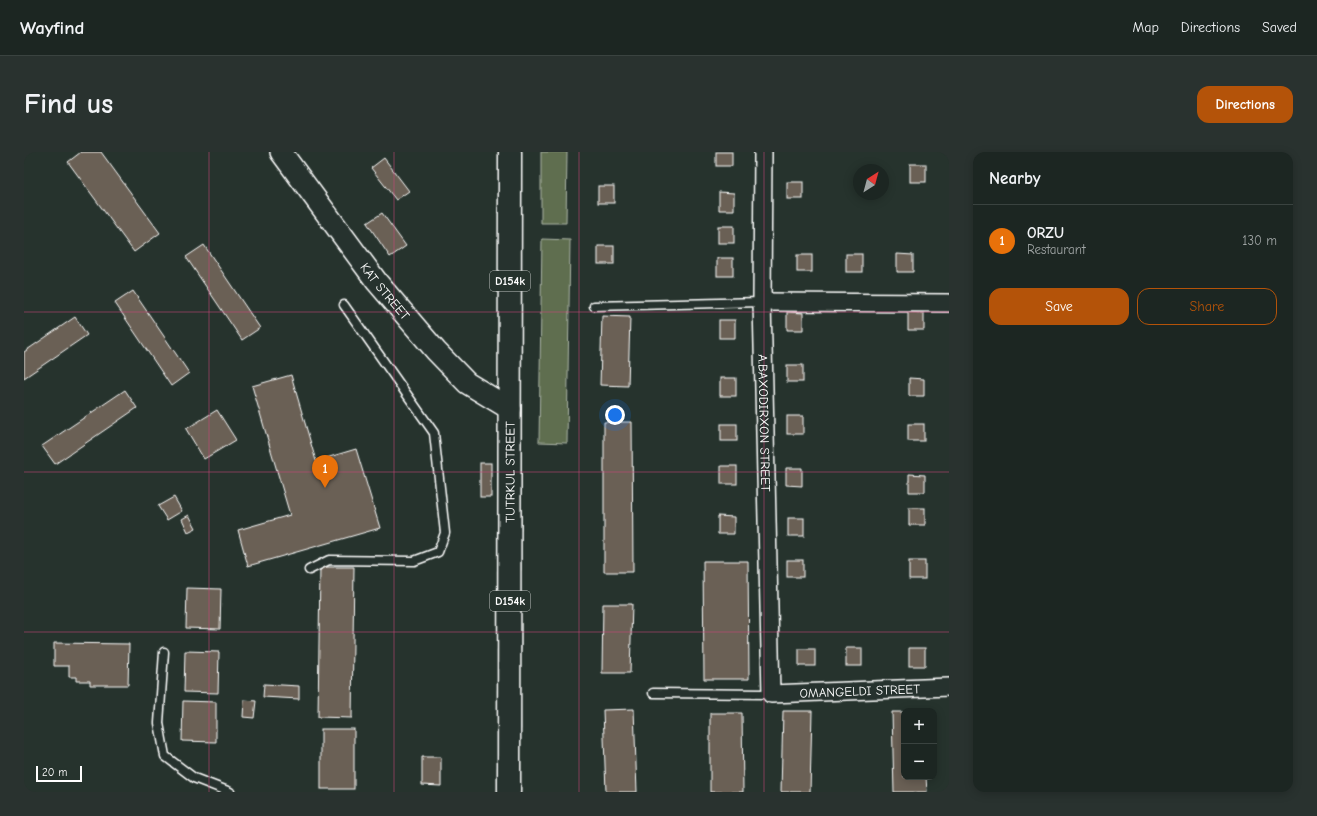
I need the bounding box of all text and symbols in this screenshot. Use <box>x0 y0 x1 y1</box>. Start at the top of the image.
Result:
text: Wayfind <box>20 17 84 39</box>
text: Map <box>1132 19 1159 36</box>
text: Directions <box>1181 19 1240 36</box>
text: Saved <box>1262 19 1297 36</box>
button: Directions <box>1197 86 1293 123</box>
text: Find us <box>24 88 113 120</box>
north arrow <box>853 164 889 200</box>
text: Nearby <box>989 169 1040 188</box>
text: ORZU <box>1027 224 1064 242</box>
text: 1 <box>999 233 1005 248</box>
text: 130 m <box>1242 233 1277 248</box>
text: Restaurant <box>1027 242 1086 257</box>
street label: KAT STREET <box>358 260 413 323</box>
road number: D154k <box>490 271 530 291</box>
button: Save <box>989 288 1129 325</box>
button: Share <box>1137 288 1277 325</box>
street label: A.BAXODIRXON STREET <box>756 354 774 492</box>
your location <box>605 405 625 425</box>
street label: TUTRKUL STREET <box>502 421 517 523</box>
pin: 1 <box>312 455 338 488</box>
road number: D154k <box>490 591 530 611</box>
street label: OMANGELDI STREET <box>799 681 921 700</box>
map controls <box>901 708 937 780</box>
button: + <box>901 708 937 744</box>
button: − <box>901 744 937 780</box>
scale bar <box>36 764 82 783</box>
text: 20 m <box>42 766 67 779</box>

